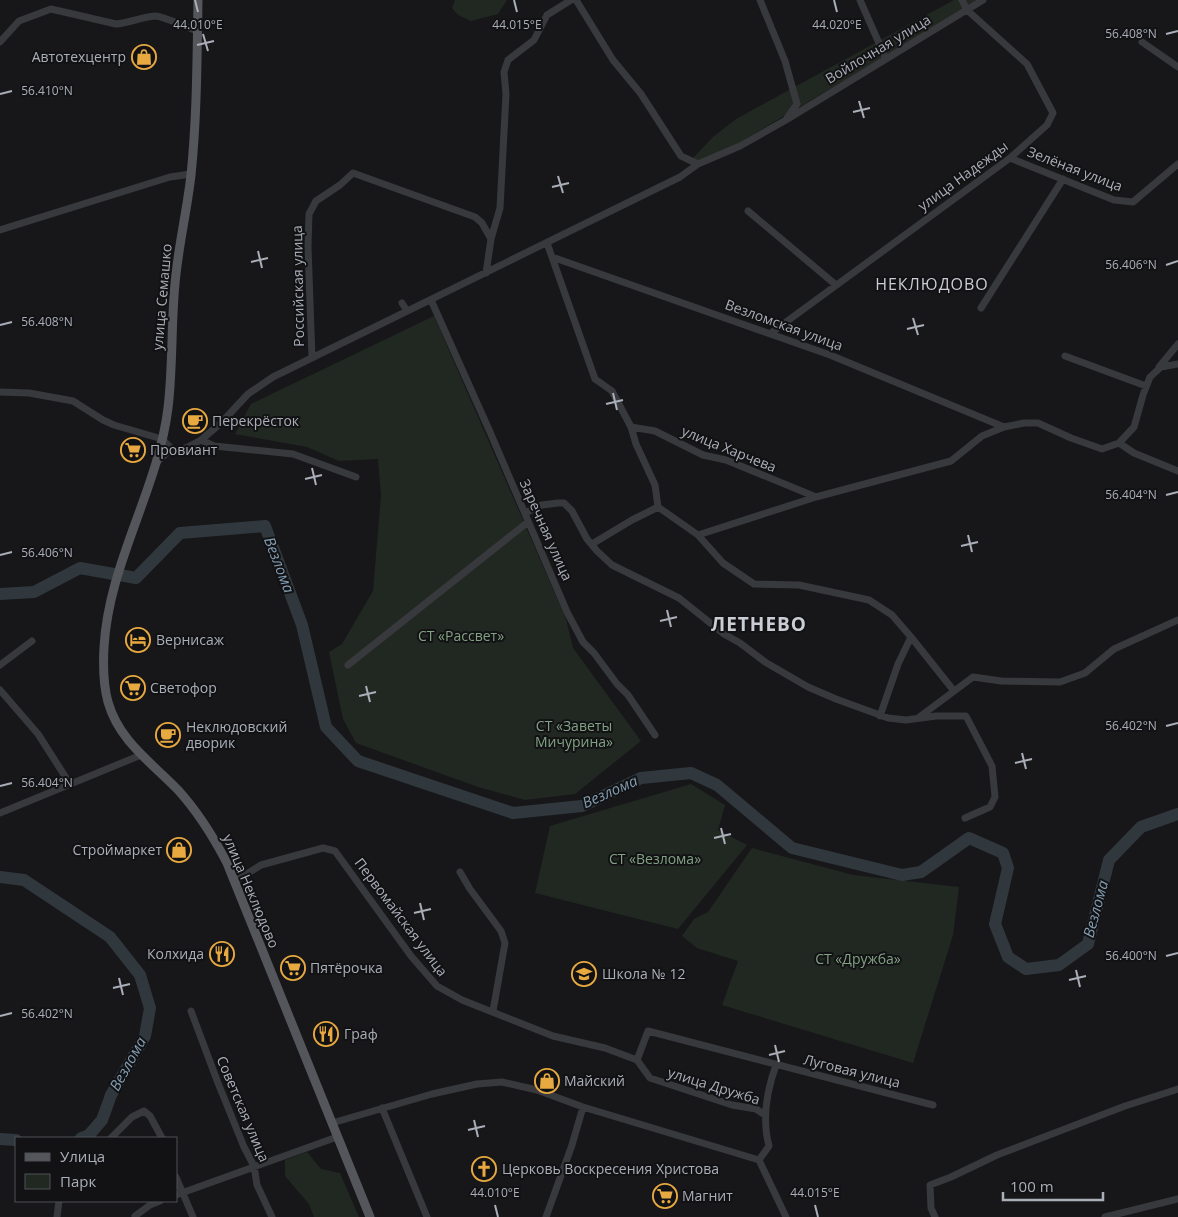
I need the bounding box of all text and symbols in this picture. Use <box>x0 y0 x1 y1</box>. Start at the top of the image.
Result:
street label: Войлочная улица <box>822 10 934 88</box>
text: 44.010°E <box>173 16 223 33</box>
text: 44.015°E <box>492 16 542 33</box>
text: 44.020°E <box>812 16 862 33</box>
text: 56.408°N <box>1105 25 1157 42</box>
shop icon: Автотехцентр <box>131 44 157 70</box>
place label: Автотехцентр <box>32 47 126 66</box>
text: 56.410°N <box>21 82 73 99</box>
street label: улица Надежды <box>914 136 1012 215</box>
street label: Зелёная улица <box>1025 142 1125 195</box>
street label: Российская улица <box>287 225 308 347</box>
street label: улица Семашко <box>147 243 176 351</box>
text: 56.406°N <box>1105 256 1157 273</box>
district label: НЕКЛЮДОВО <box>875 273 989 295</box>
street label: Везломская улица <box>723 294 846 355</box>
text: 56.408°N <box>21 313 73 330</box>
cafe icon: Перекрёсток <box>182 408 208 434</box>
place label: Перекрёсток <box>212 411 300 430</box>
street label: улица Харчева <box>679 421 779 476</box>
supermarket icon: Провиант <box>120 437 146 463</box>
place label: Провиант <box>150 440 218 459</box>
street label: Заречная улица <box>516 476 577 584</box>
text: 56.404°N <box>1105 486 1157 503</box>
water label: Везлома <box>260 534 300 596</box>
text: 56.406°N <box>21 544 73 561</box>
district label: ЛЕТНЕВО <box>711 611 807 637</box>
park label: СТ «Рассвет» <box>418 626 504 645</box>
hotel icon: Вернисаж <box>125 627 151 653</box>
place label: Вернисаж <box>156 630 225 649</box>
supermarket icon: Светофор <box>120 675 146 701</box>
place label: Светофор <box>150 678 217 697</box>
park label: СТ «Заветы Мичурина» <box>535 716 613 751</box>
place label: Неклюдовский дворик <box>186 717 287 752</box>
text: 56.402°N <box>1105 717 1157 734</box>
cafe icon: Неклюдовский дворик <box>155 722 181 748</box>
water label: Везлома <box>579 770 641 812</box>
text: 56.404°N <box>21 774 73 791</box>
street label: улица Неклюдово <box>219 831 284 951</box>
shop icon: Строймаркет <box>166 837 192 863</box>
place label: Строймаркет <box>72 840 162 859</box>
park label: СТ «Везлома» <box>609 849 701 868</box>
street label: Первомайская улица <box>351 854 452 980</box>
water label: Везлома <box>1078 877 1112 940</box>
restaurant icon: Колхида <box>209 941 235 967</box>
place label: Колхида <box>147 944 204 963</box>
text: 56.400°N <box>1105 947 1157 964</box>
park label: СТ «Дружба» <box>815 949 901 968</box>
supermarket icon: Пятёрочка <box>280 955 306 981</box>
place label: Пятёрочка <box>310 958 383 977</box>
school or university icon: Школа № 12 <box>571 961 597 987</box>
place label: Школа № 12 <box>602 964 685 983</box>
text: 56.402°N <box>21 1005 73 1022</box>
restaurant icon: Граф <box>313 1021 339 1047</box>
place label: Граф <box>344 1024 378 1043</box>
water label: Везлома <box>104 1033 150 1094</box>
street label: Луговая улица <box>802 1049 902 1092</box>
street label: Советская улица <box>213 1053 274 1165</box>
street label: улица Дружба <box>666 1062 763 1109</box>
shop icon: Майский <box>534 1068 560 1094</box>
place label: Майский <box>564 1071 625 1090</box>
legend <box>15 1137 178 1202</box>
text: Улица <box>60 1146 105 1166</box>
church icon: Церковь Воскресения Христова <box>471 1156 497 1182</box>
place label: Церковь Воскресения Христова <box>502 1159 719 1178</box>
scale bar <box>1003 1170 1103 1202</box>
text: Парк <box>60 1171 96 1191</box>
text: 100 m <box>1010 1176 1054 1196</box>
supermarket icon: Магнит <box>652 1183 678 1209</box>
text: 44.010°E <box>470 1184 520 1201</box>
text: 44.015°E <box>790 1184 840 1201</box>
place label: Магнит <box>682 1186 733 1205</box>

